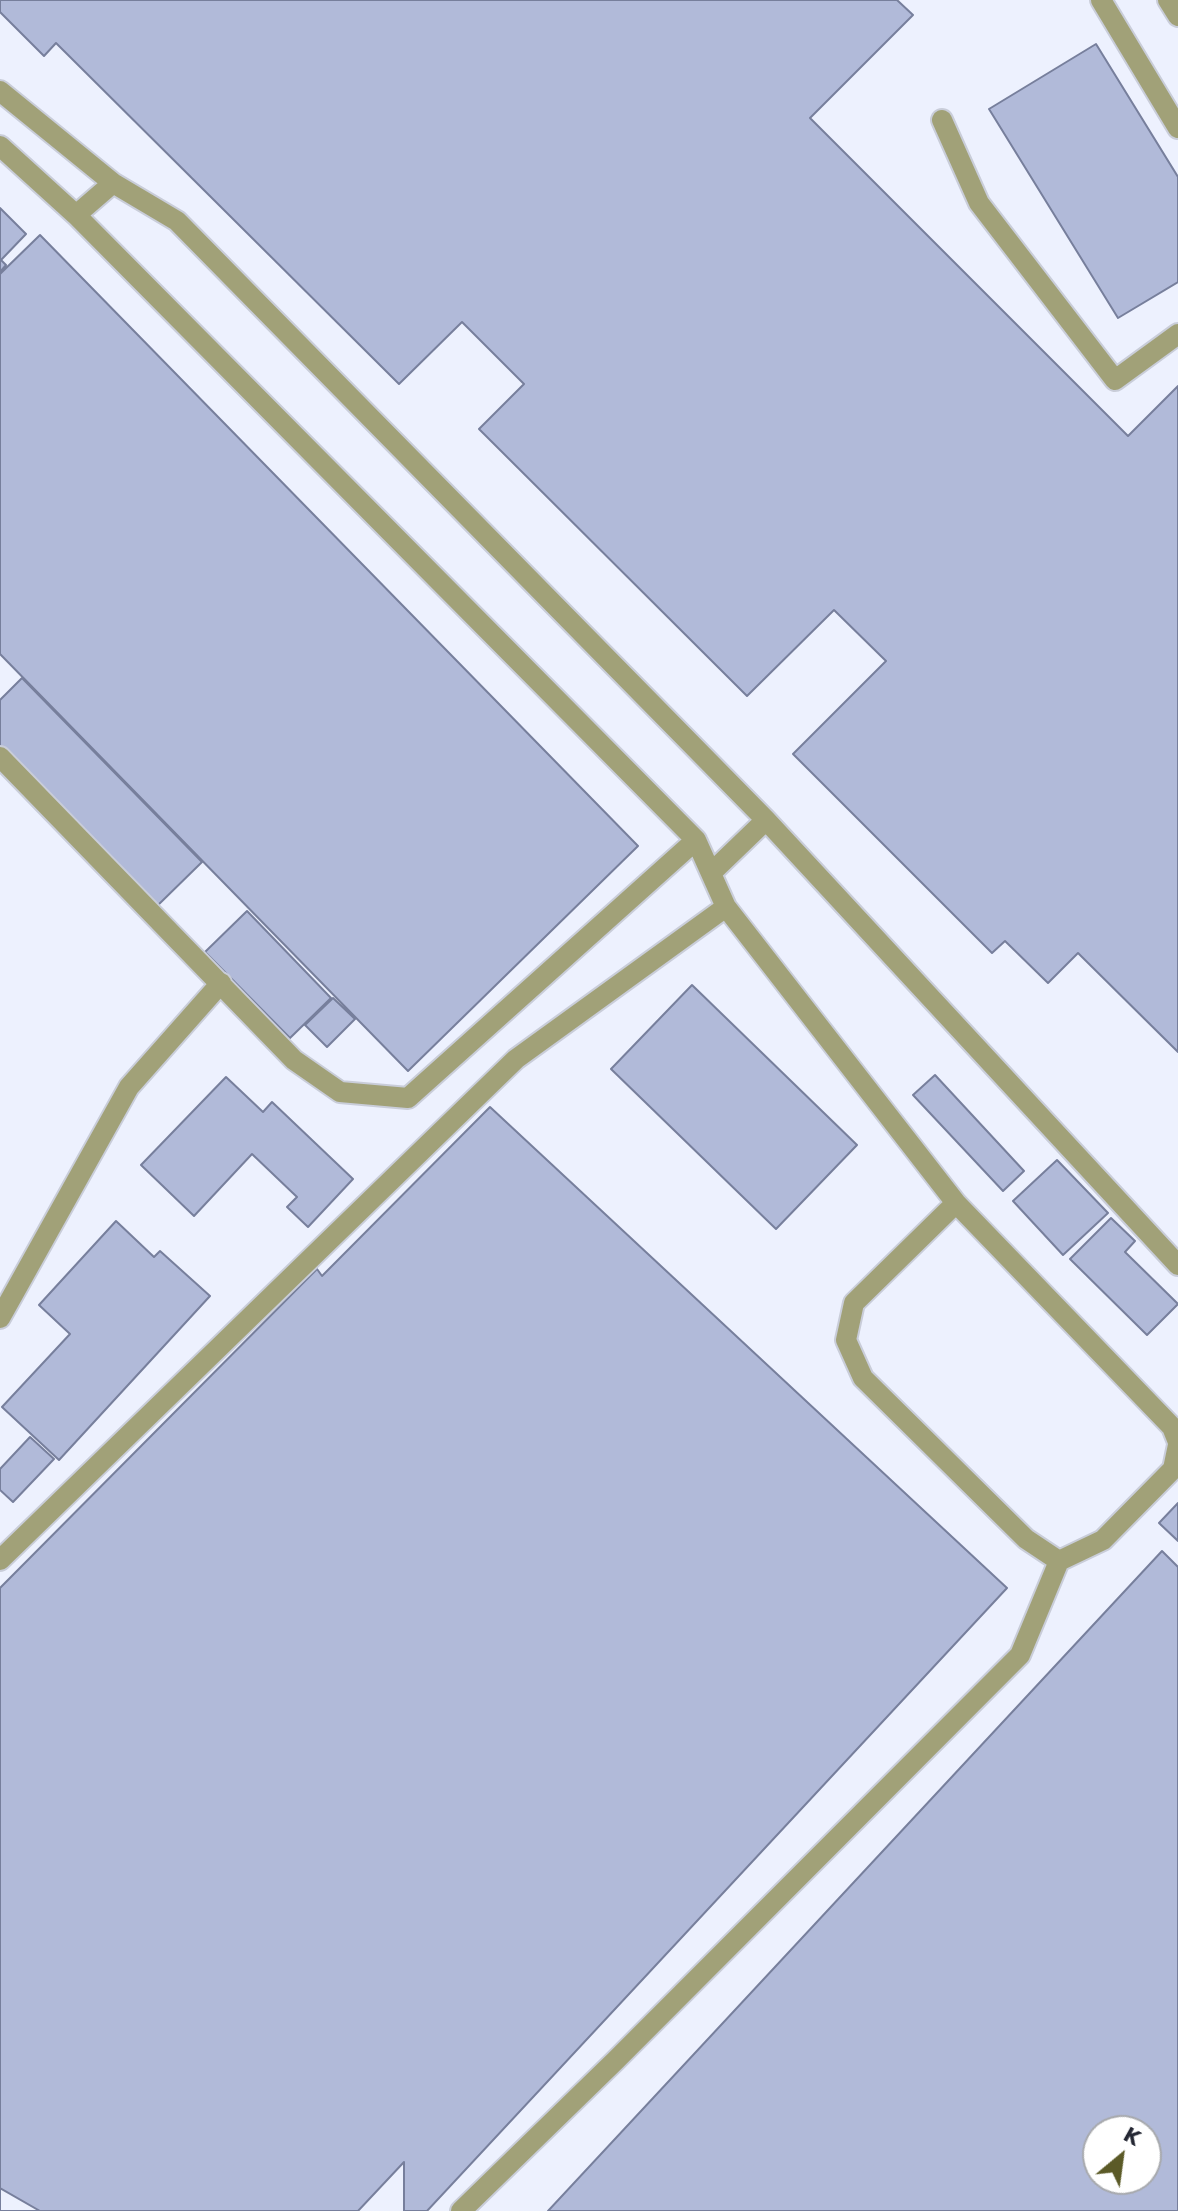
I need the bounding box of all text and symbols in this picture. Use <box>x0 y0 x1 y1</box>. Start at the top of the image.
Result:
north arrow <box>1082 2115 1162 2195</box>
text: K <box>1118 2118 1147 2153</box>

